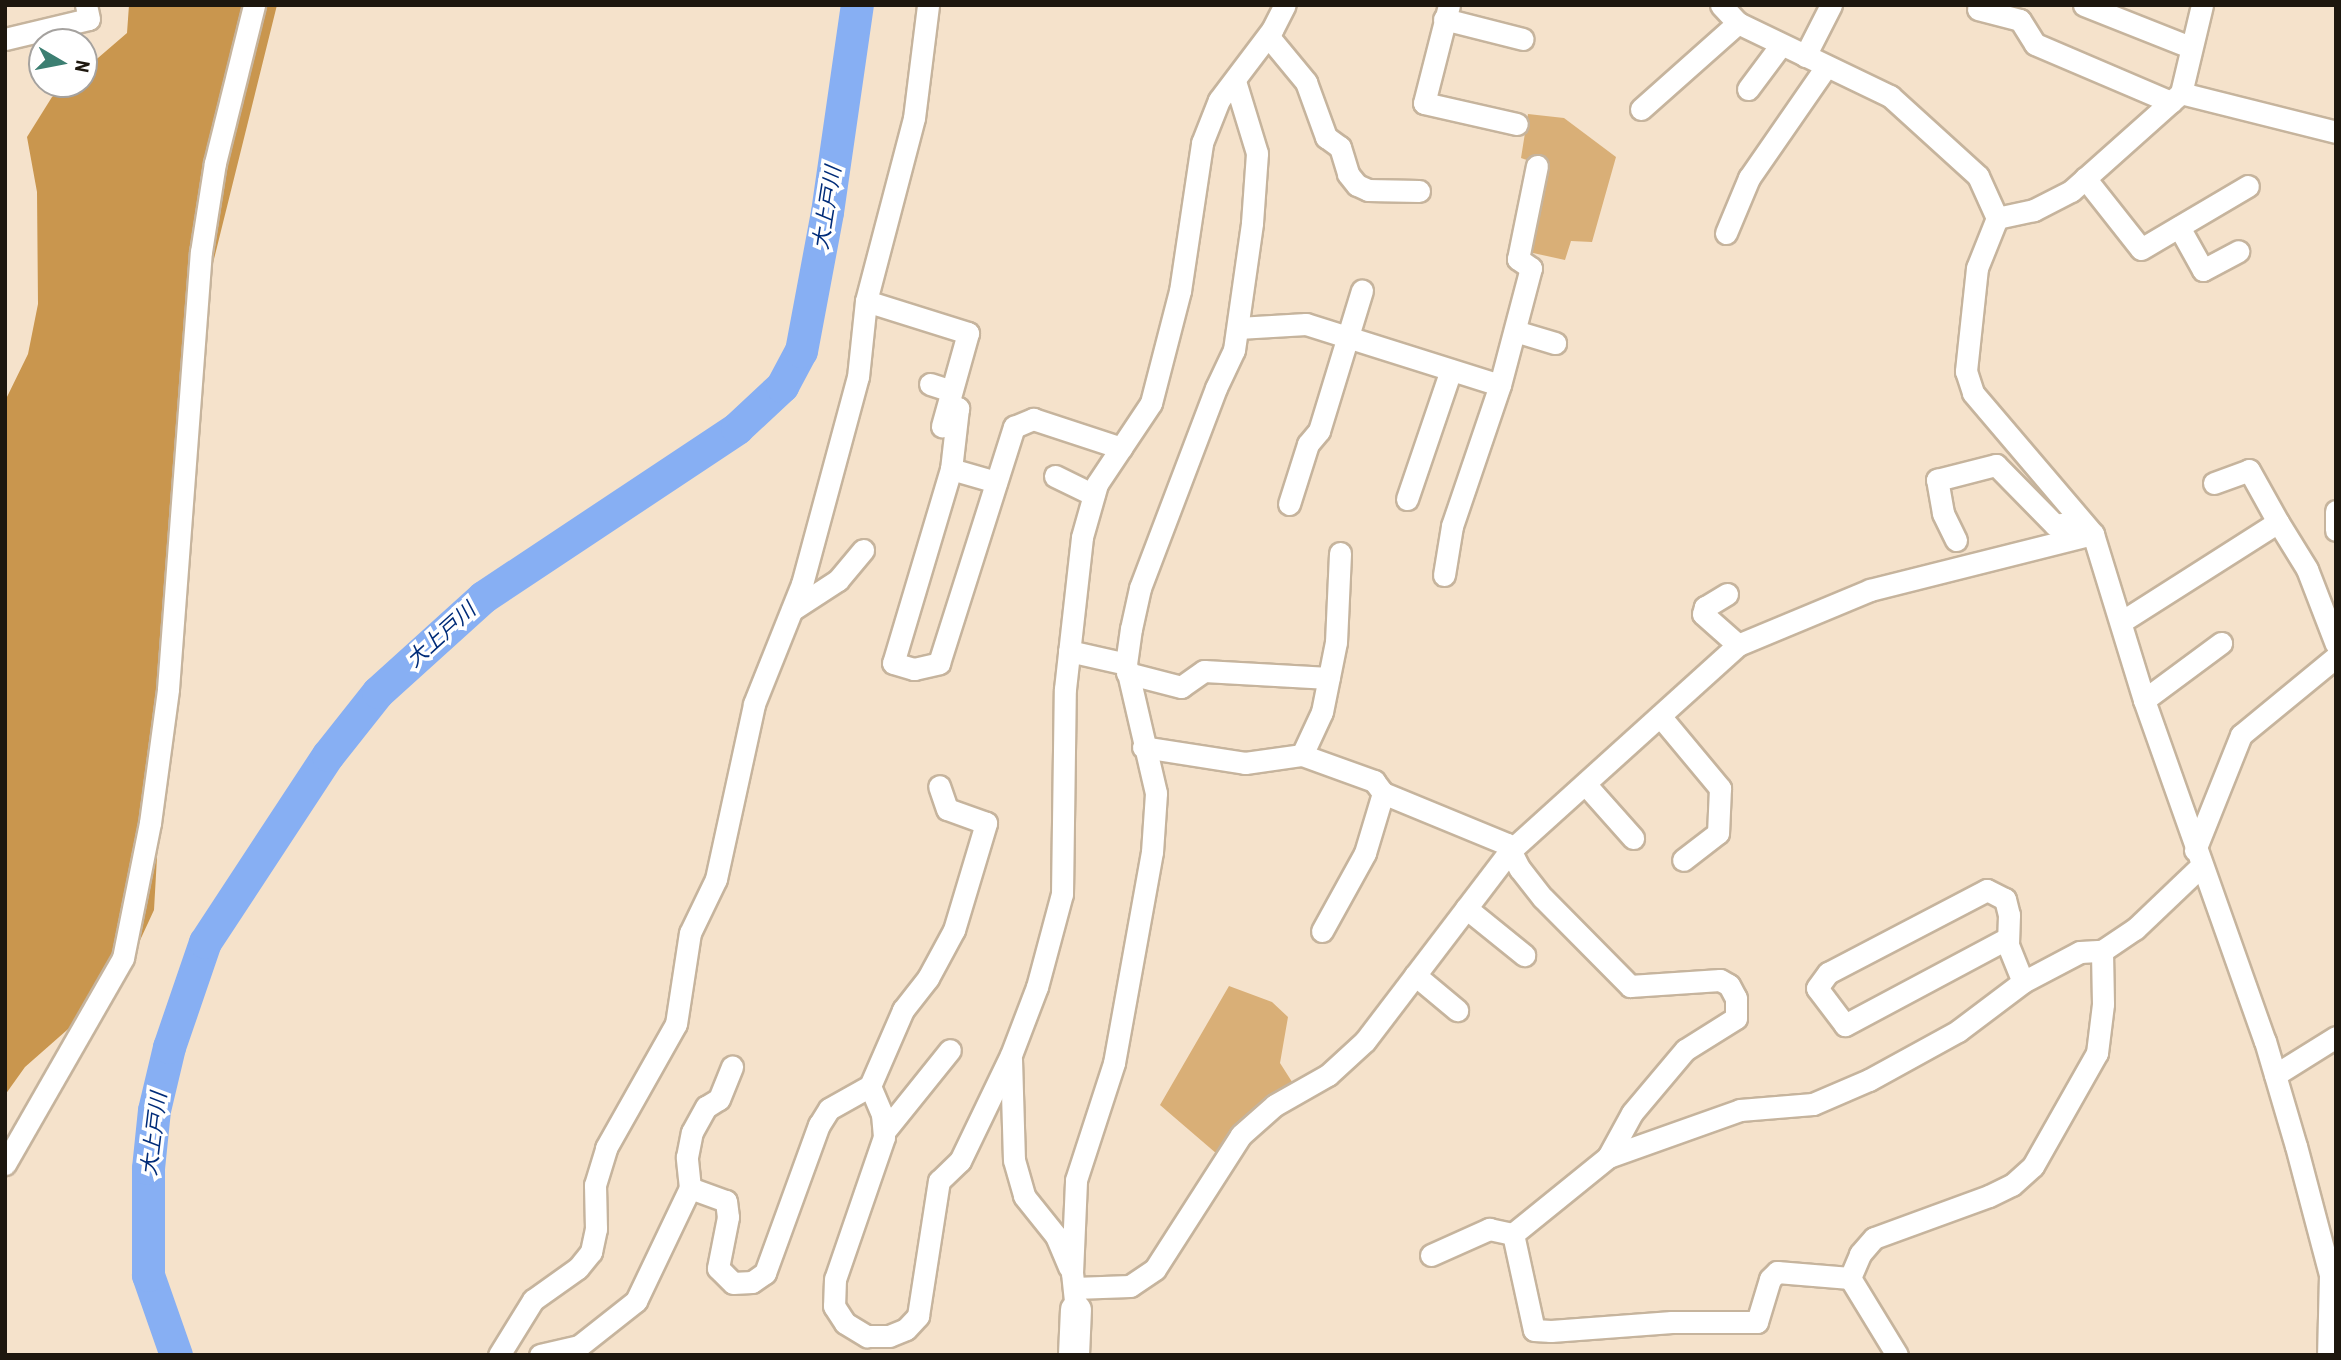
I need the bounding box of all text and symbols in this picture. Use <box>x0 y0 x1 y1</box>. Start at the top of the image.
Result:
north arrow <box>28 28 98 98</box>
text: N <box>70 59 95 74</box>
water label: 大上戸川 <box>808 165 846 251</box>
water label: 大上戸川 <box>401 598 481 672</box>
water label: 大上戸川 <box>136 1091 172 1177</box>

